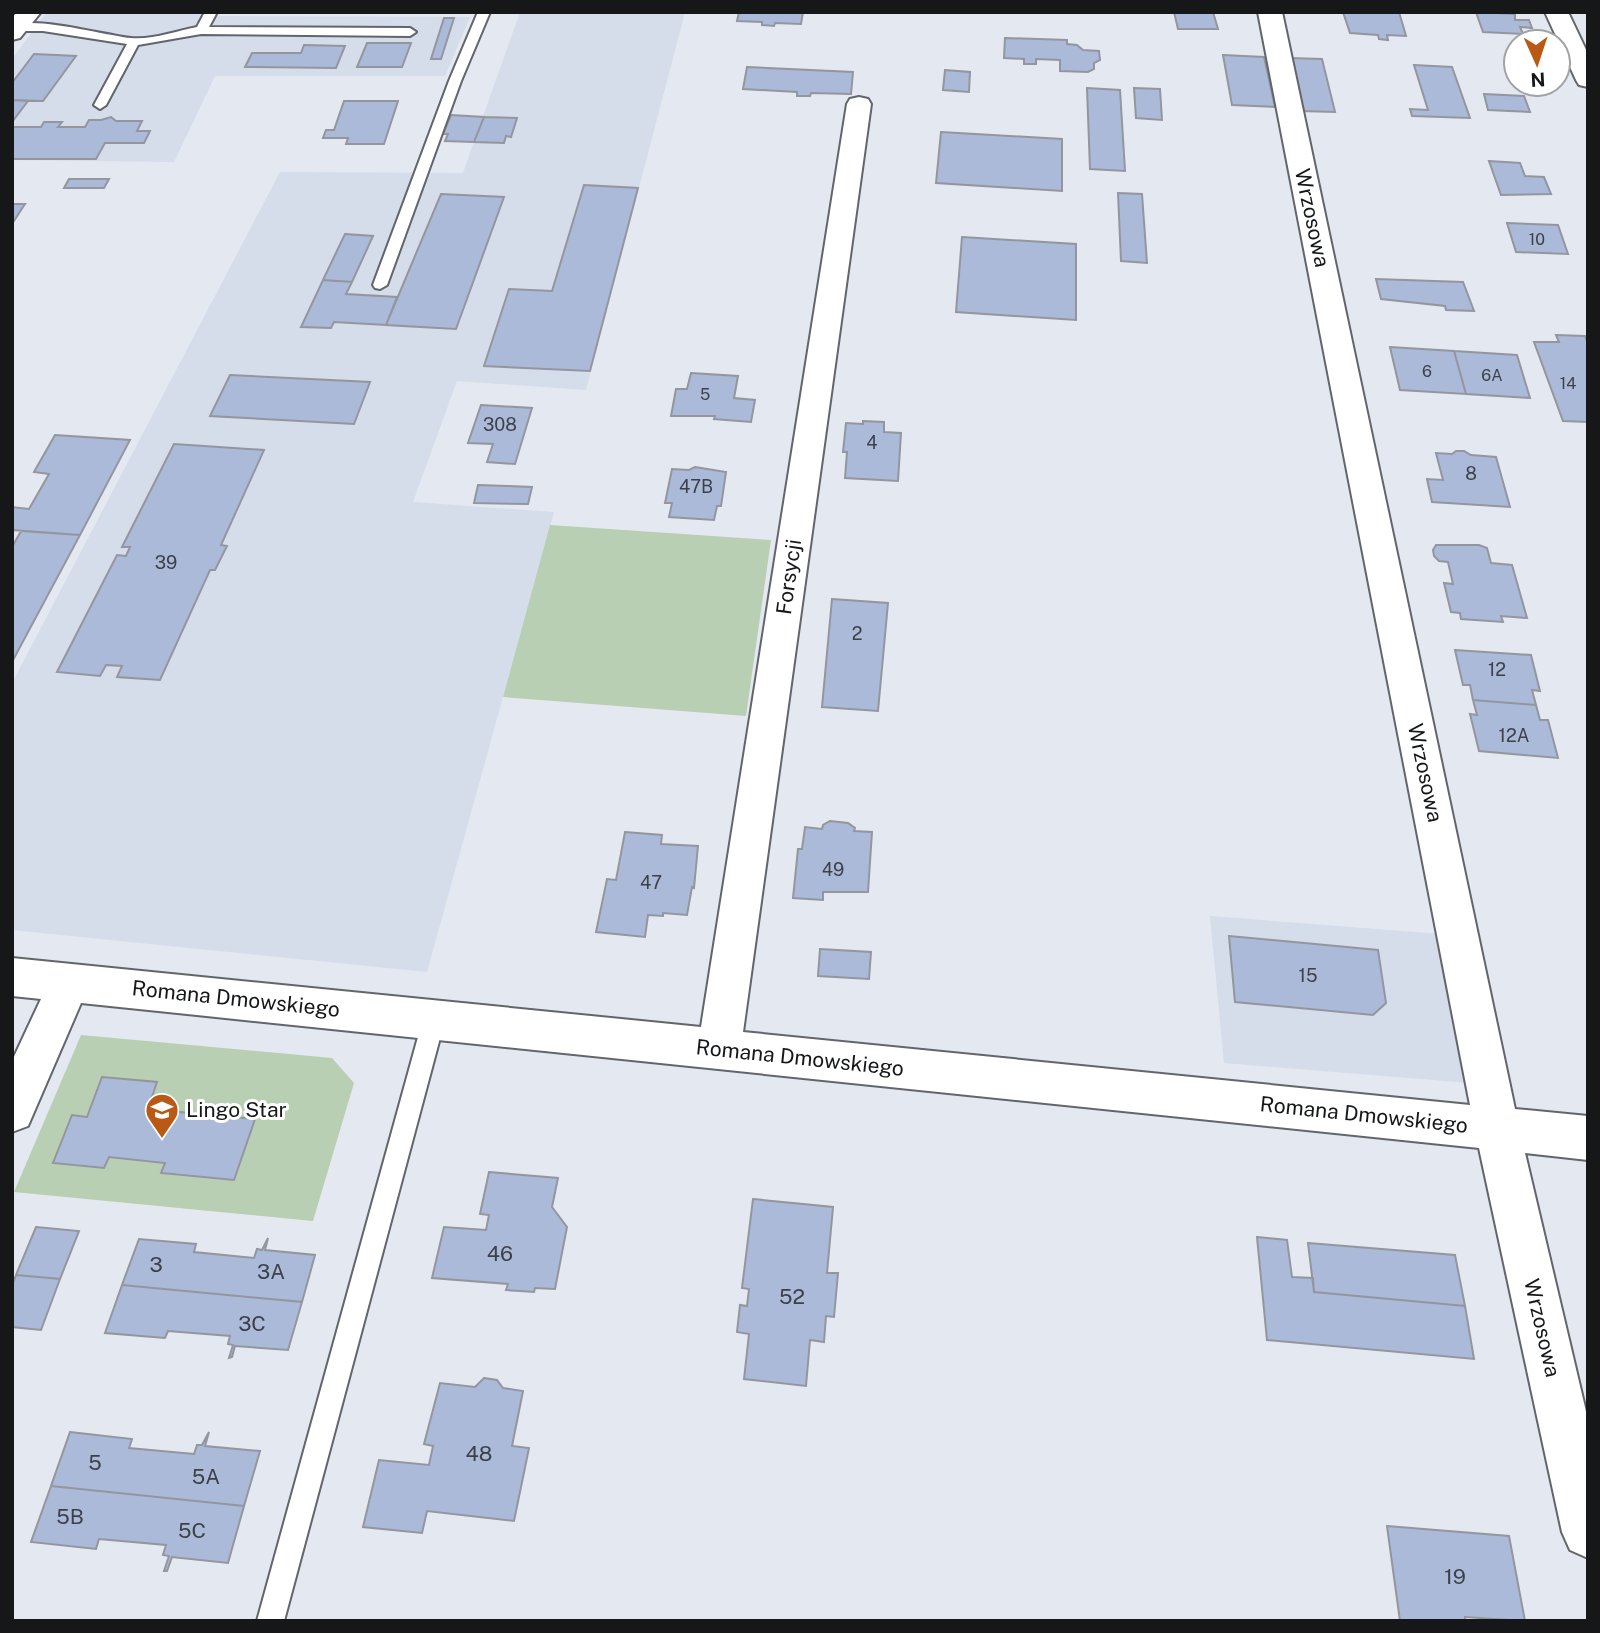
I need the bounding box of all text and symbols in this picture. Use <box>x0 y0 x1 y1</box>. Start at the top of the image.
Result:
north arrow <box>1502 28 1572 98</box>
text: N <box>1530 69 1546 91</box>
street label: Wrzosowa <box>1290 166 1335 269</box>
house number: 10 <box>1529 230 1545 249</box>
house number: 6 <box>1422 362 1432 381</box>
house number: 6A <box>1481 366 1503 385</box>
house number: 14 <box>1560 374 1576 393</box>
house number: 5 <box>700 385 710 404</box>
house number: 308 <box>483 414 517 435</box>
house number: 4 <box>866 432 878 453</box>
house number: 8 <box>1465 463 1477 484</box>
house number: 47B <box>679 476 713 497</box>
street label: Forsycji <box>771 538 806 616</box>
house number: 39 <box>155 552 177 573</box>
house number: 2 <box>852 623 862 644</box>
house number: 12 <box>1488 659 1506 680</box>
street label: Wrzosowa <box>1403 721 1448 824</box>
house number: 12A <box>1499 725 1530 746</box>
house number: 49 <box>822 859 844 880</box>
house number: 47 <box>640 872 662 893</box>
house number: 15 <box>1299 965 1317 986</box>
street label: Romana Dmowskiego <box>131 975 341 1022</box>
street label: Romana Dmowskiego <box>695 1034 905 1081</box>
school or university icon: Lingo Star <box>143 1091 181 1140</box>
street label: Romana Dmowskiego <box>1259 1091 1469 1138</box>
place label: Lingo Star <box>186 1097 287 1122</box>
house number: 46 <box>487 1241 513 1266</box>
house number: 3 <box>149 1252 163 1277</box>
house number: 3A <box>257 1259 285 1284</box>
street label: Wrzosowa <box>1519 1276 1566 1379</box>
house number: 52 <box>779 1284 805 1309</box>
house number: 3C <box>238 1311 266 1336</box>
house number: 48 <box>466 1441 492 1466</box>
house number: 5 <box>88 1450 102 1475</box>
house number: 5A <box>192 1464 220 1489</box>
house number: 5B <box>56 1504 84 1529</box>
house number: 5C <box>178 1518 206 1543</box>
house number: 19 <box>1444 1564 1466 1589</box>

